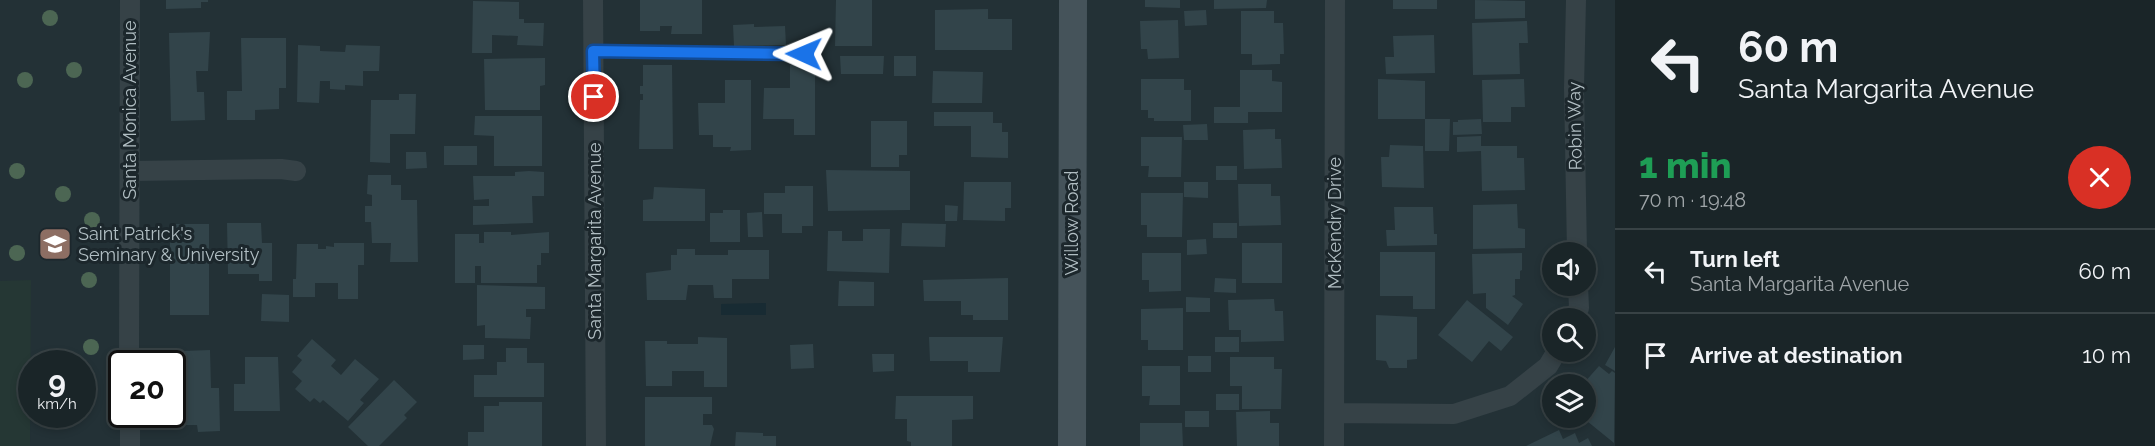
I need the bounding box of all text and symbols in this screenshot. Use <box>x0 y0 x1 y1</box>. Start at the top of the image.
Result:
street label: Santa Monica Avenue <box>119 20 140 200</box>
position arrow <box>772 22 836 86</box>
text: 60 m <box>1738 23 1838 72</box>
icon: left <box>1639 24 1717 102</box>
pin <box>568 71 619 122</box>
text: Santa Margarita Avenue <box>1738 73 2034 104</box>
icon: arrive <box>577 80 610 113</box>
street label: Robin Way <box>1563 81 1586 171</box>
street label: Santa Margarita Avenue <box>584 142 605 340</box>
text: 1 min <box>1639 144 1731 186</box>
button: close <box>2068 146 2131 209</box>
street label: McKendry Drive <box>1324 157 1345 289</box>
street label: Willow Road <box>1061 171 1082 275</box>
text: 70 m · 19:48 <box>1639 188 1746 212</box>
place label: Saint Patrick's Seminary & University <box>78 223 260 265</box>
school or university icon: Saint Patrick's Seminary & University <box>37 226 73 262</box>
map controls <box>1542 242 1596 428</box>
button: sound <box>1542 242 1596 296</box>
text: Turn left <box>1690 246 1780 272</box>
icon: left <box>1639 255 1672 288</box>
text: 60 m <box>2078 258 2131 284</box>
text: Santa Margarita Avenue <box>1690 272 1909 296</box>
button: search <box>1542 308 1596 362</box>
icon: arrive <box>1639 339 1672 372</box>
text: Arrive at destination <box>1690 342 1903 368</box>
text: 10 m <box>2082 342 2131 368</box>
speed limit sign: 20 <box>108 350 186 428</box>
text: 9 <box>48 364 66 399</box>
button: layers <box>1542 374 1596 428</box>
text: km/h <box>37 395 77 413</box>

